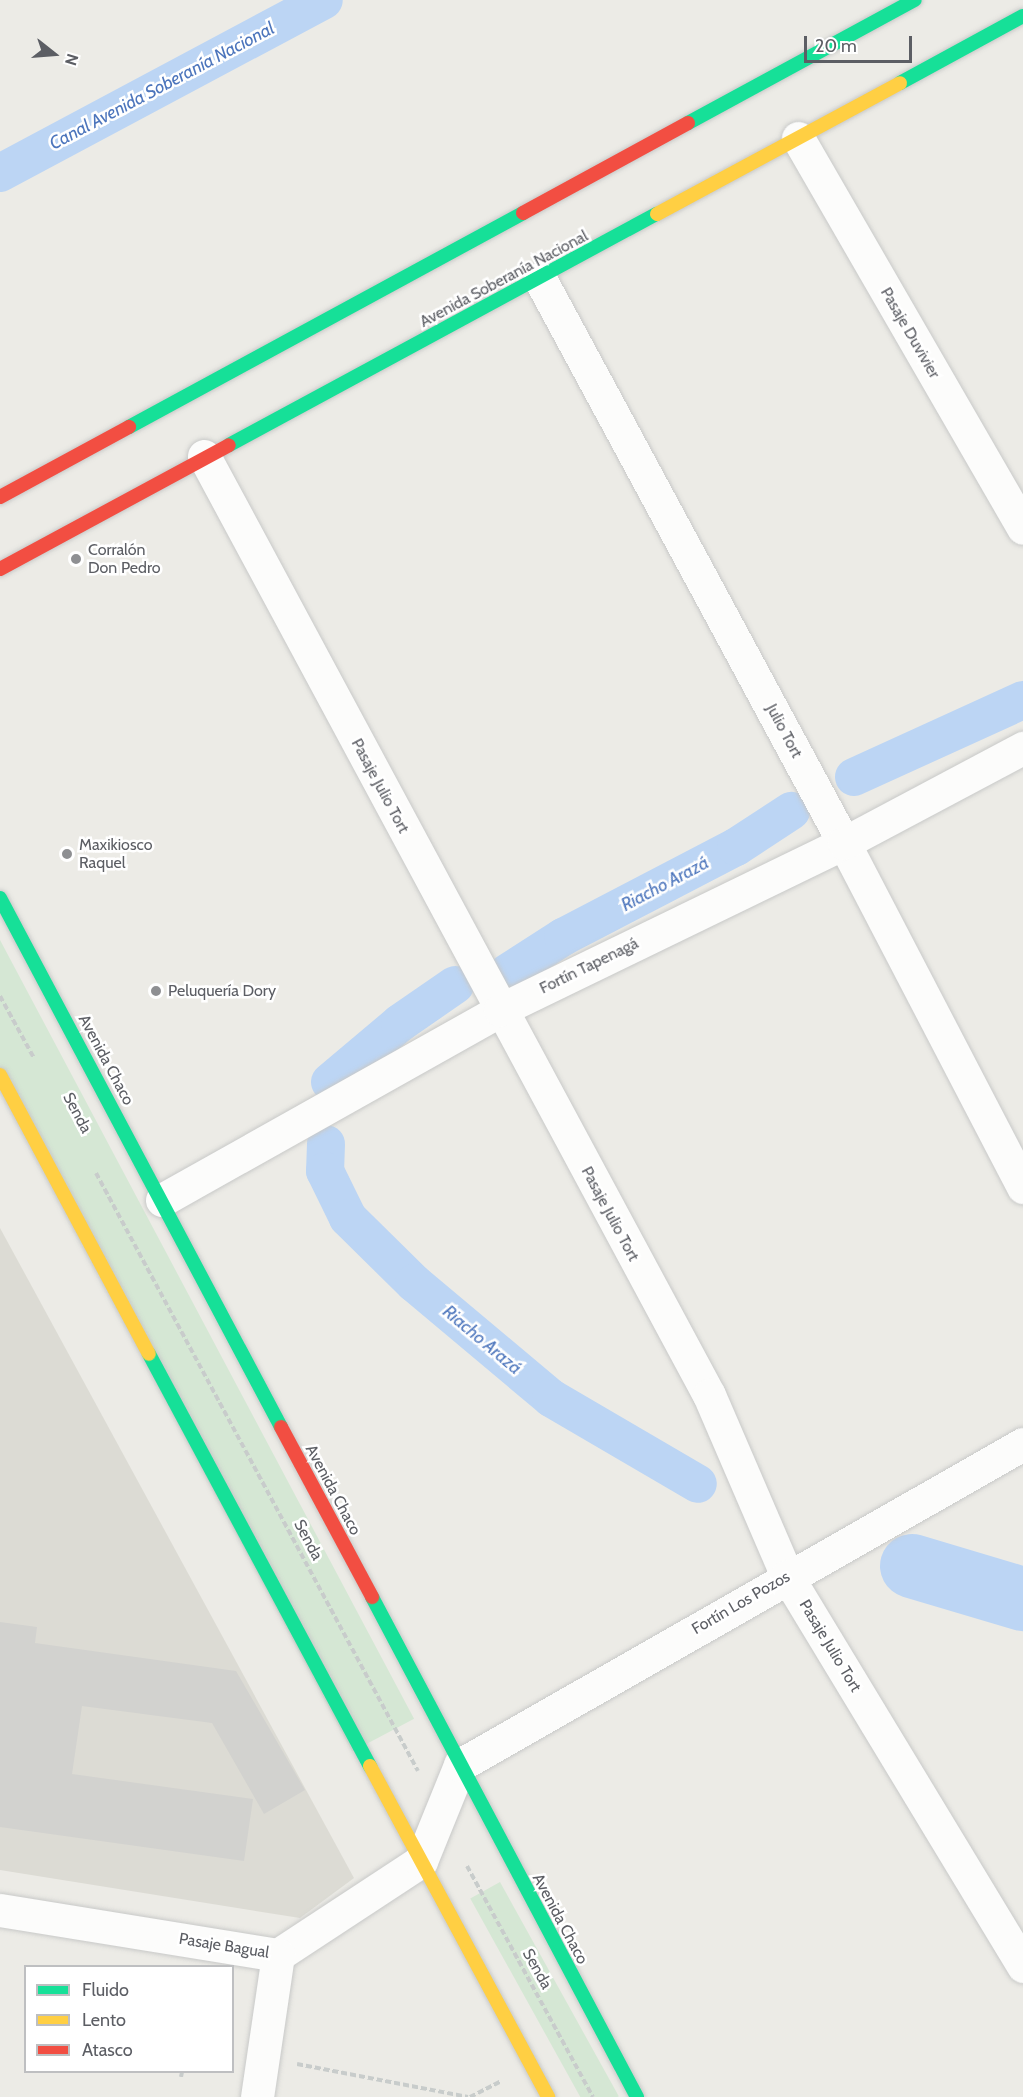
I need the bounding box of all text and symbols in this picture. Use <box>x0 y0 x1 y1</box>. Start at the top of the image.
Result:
water label: Canal Avenida Soberanía Nacional <box>46 17 278 155</box>
north arrow <box>24 24 84 84</box>
scale bar <box>807 24 915 62</box>
text: 20 m <box>815 35 857 57</box>
street label: Avenida Soberanía Nacional <box>417 226 591 332</box>
street label: Pasaje Duvivier <box>876 284 944 382</box>
place label: Corralón Don Pedro <box>88 540 161 578</box>
marker: Corralón Don Pedro <box>69 552 83 566</box>
street label: Julio Tort <box>762 701 806 761</box>
street label: Pasaje Julio Tort <box>347 735 413 837</box>
place label: Maxikiosco Raquel <box>79 835 152 873</box>
marker: Maxikiosco Raquel <box>60 847 74 861</box>
water label: Riacho Arazá <box>618 852 712 916</box>
street label: Fortín Tapenagá <box>537 934 641 998</box>
place label: Peluquería Dory <box>168 981 276 1001</box>
marker: Peluquería Dory <box>149 984 163 998</box>
street label: Avenida Chaco <box>74 1011 138 1109</box>
street label: Senda <box>58 1089 96 1137</box>
street label: Pasaje Julio Tort <box>577 1163 643 1265</box>
water label: Riacho Arazá <box>438 1301 526 1379</box>
street label: Avenida Chaco <box>301 1441 365 1539</box>
street label: Senda <box>289 1516 327 1564</box>
street label: Fortín Los Pozos <box>689 1567 793 1639</box>
street label: Pasaje Julio Tort <box>795 1596 865 1696</box>
street label: Avenida Chaco <box>528 1870 592 1968</box>
street label: Pasaje Bagual <box>177 1929 271 1963</box>
street label: Senda <box>518 1946 556 1992</box>
legend <box>24 1965 234 2073</box>
text: Fluido <box>82 1979 129 2001</box>
text: Lento <box>82 2009 126 2031</box>
text: Atasco <box>82 2039 133 2061</box>

